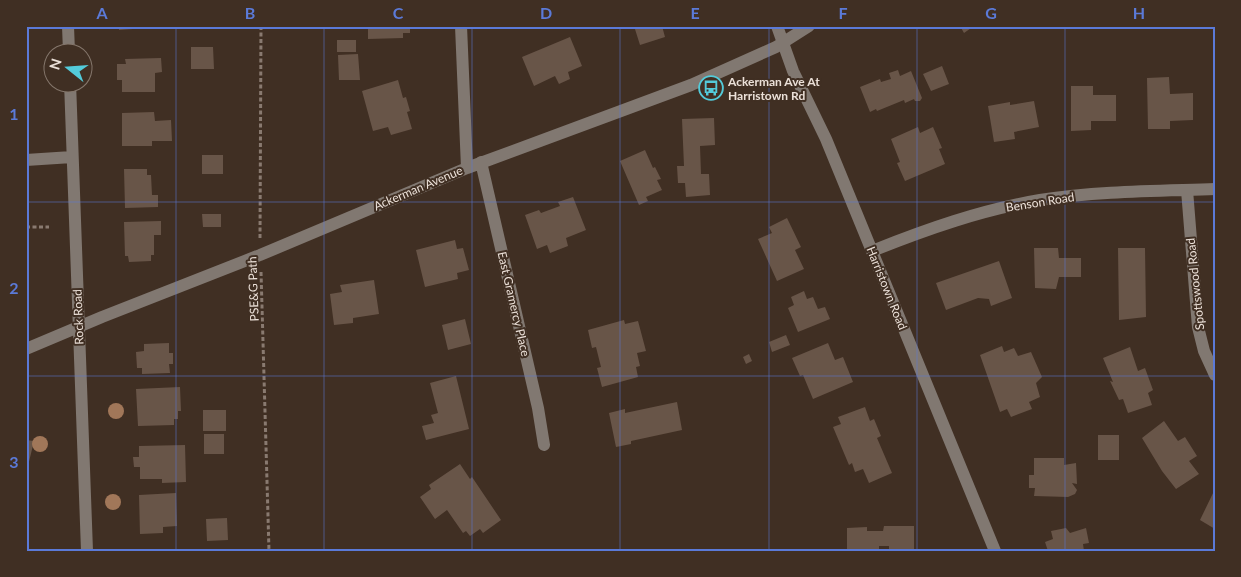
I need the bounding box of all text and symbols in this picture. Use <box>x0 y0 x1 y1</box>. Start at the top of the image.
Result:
text: A <box>95 3 108 22</box>
text: B <box>245 3 255 22</box>
text: C <box>393 3 404 22</box>
text: D <box>540 3 552 22</box>
text: E <box>690 3 700 22</box>
text: F <box>838 3 848 22</box>
text: G <box>985 3 997 22</box>
text: H <box>1133 3 1145 22</box>
north arrow <box>42 42 92 92</box>
text: N <box>45 56 65 72</box>
place label: Ackerman Ave At Harristown Rd <box>727 74 820 103</box>
bus stop icon: Ackerman Ave At Harristown Rd <box>698 75 724 101</box>
text: 1 <box>9 104 19 123</box>
street label: Ackerman Avenue <box>371 163 465 213</box>
street label: Benson Road <box>1005 189 1075 215</box>
street label: Spottswood Road <box>1183 237 1207 331</box>
street label: Harristown Road <box>863 244 911 332</box>
street label: East Gramercy Place <box>495 250 533 358</box>
street label: PSE&G Path <box>244 256 262 322</box>
text: 2 <box>9 278 19 297</box>
street label: Rock Road <box>70 289 86 345</box>
text: 3 <box>9 452 19 471</box>

